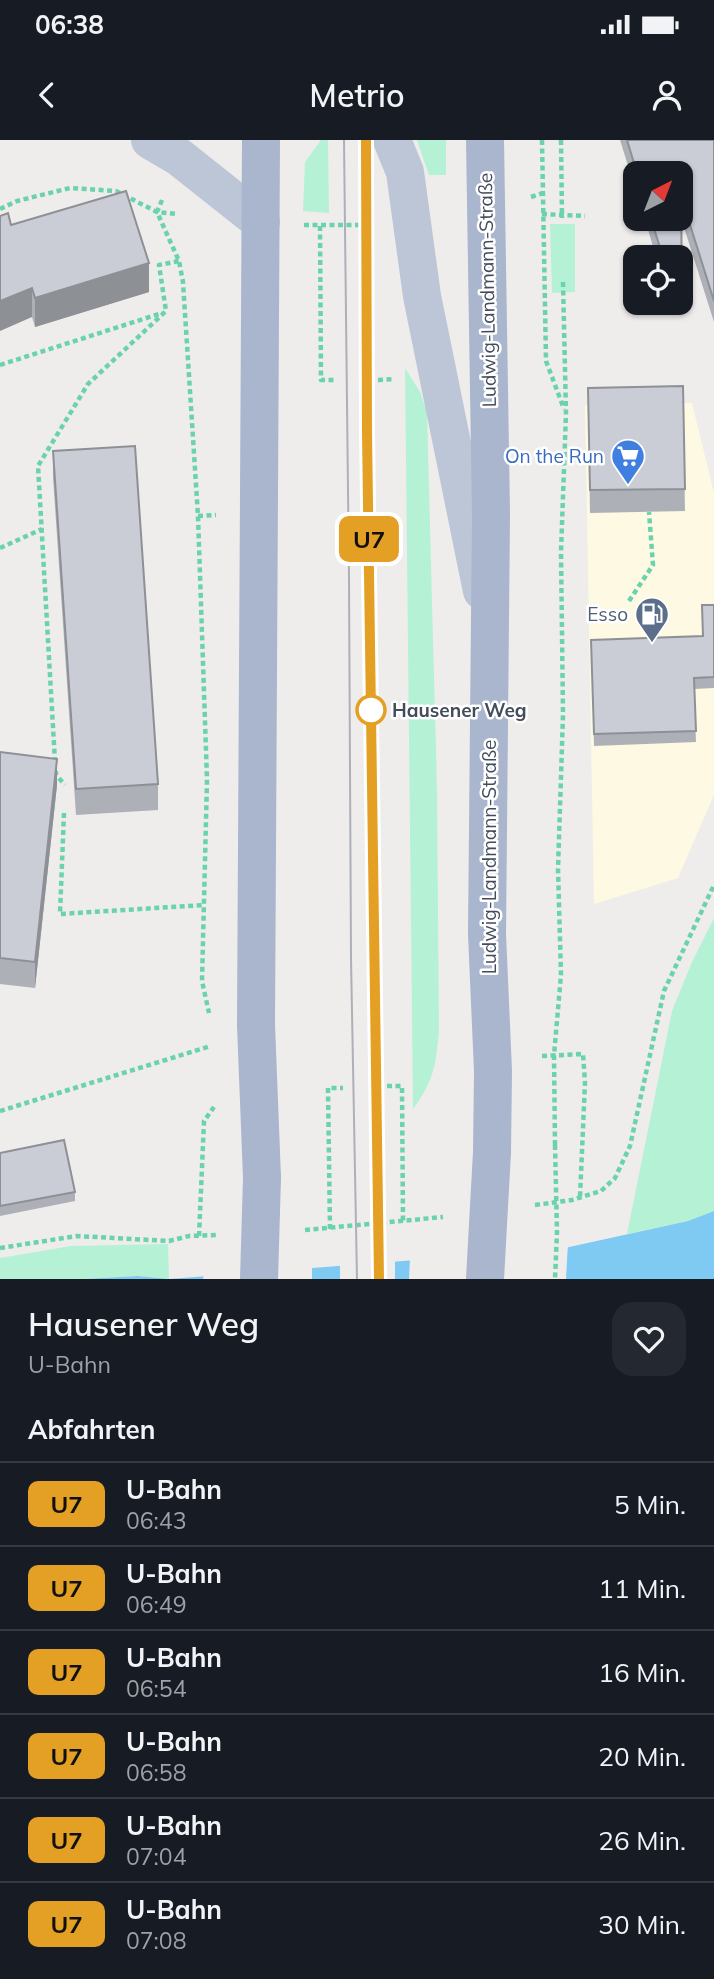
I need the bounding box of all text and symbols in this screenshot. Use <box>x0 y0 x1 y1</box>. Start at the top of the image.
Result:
text: 06:38 <box>35 8 104 41</box>
text: Metrio <box>309 75 405 115</box>
icon: back <box>28 76 66 114</box>
icon: person <box>648 76 686 114</box>
north arrow <box>623 161 693 231</box>
map controls <box>623 161 693 315</box>
street label: Ludwig-Landmann-Straße <box>473 173 501 407</box>
button: locate <box>623 245 693 315</box>
supermarket icon: On the Run <box>609 437 647 486</box>
place label: On the Run <box>505 444 604 468</box>
line badge: U7 <box>338 516 400 562</box>
text: U7 <box>353 524 385 554</box>
fuel station icon: Esso <box>633 595 671 644</box>
place label: Esso <box>587 602 628 626</box>
marker: Hausener Weg <box>356 695 386 725</box>
place label: Hausener Weg <box>392 698 527 722</box>
street label: Ludwig-Landmann-Straße <box>477 740 501 974</box>
button: heart <box>612 1302 686 1376</box>
text: Hausener Weg <box>28 1303 259 1344</box>
text: U-Bahn <box>28 1350 111 1379</box>
text: Abfahrten <box>28 1413 155 1446</box>
text: U-Bahn <box>126 1473 222 1506</box>
text: 5 Min. <box>614 1488 686 1521</box>
text: U7 <box>50 1489 83 1519</box>
text: 06:43 <box>126 1506 186 1535</box>
text: U-Bahn <box>126 1557 222 1590</box>
text: 11 Min. <box>598 1572 686 1605</box>
text: U7 <box>50 1573 83 1603</box>
text: 06:49 <box>126 1590 186 1619</box>
text: U-Bahn <box>126 1641 222 1674</box>
text: 16 Min. <box>598 1656 686 1689</box>
text: U7 <box>50 1657 83 1687</box>
text: 06:54 <box>126 1674 186 1703</box>
text: U-Bahn <box>126 1725 222 1758</box>
text: 20 Min. <box>598 1740 686 1773</box>
text: U7 <box>50 1741 83 1771</box>
text: 06:58 <box>126 1758 186 1787</box>
text: U-Bahn <box>126 1809 222 1842</box>
text: 26 Min. <box>598 1824 686 1857</box>
text: U7 <box>50 1825 83 1855</box>
text: 07:04 <box>126 1842 186 1871</box>
text: U-Bahn <box>126 1893 222 1926</box>
text: 30 Min. <box>598 1908 686 1941</box>
text: U7 <box>50 1909 83 1939</box>
text: 07:08 <box>126 1926 186 1955</box>

